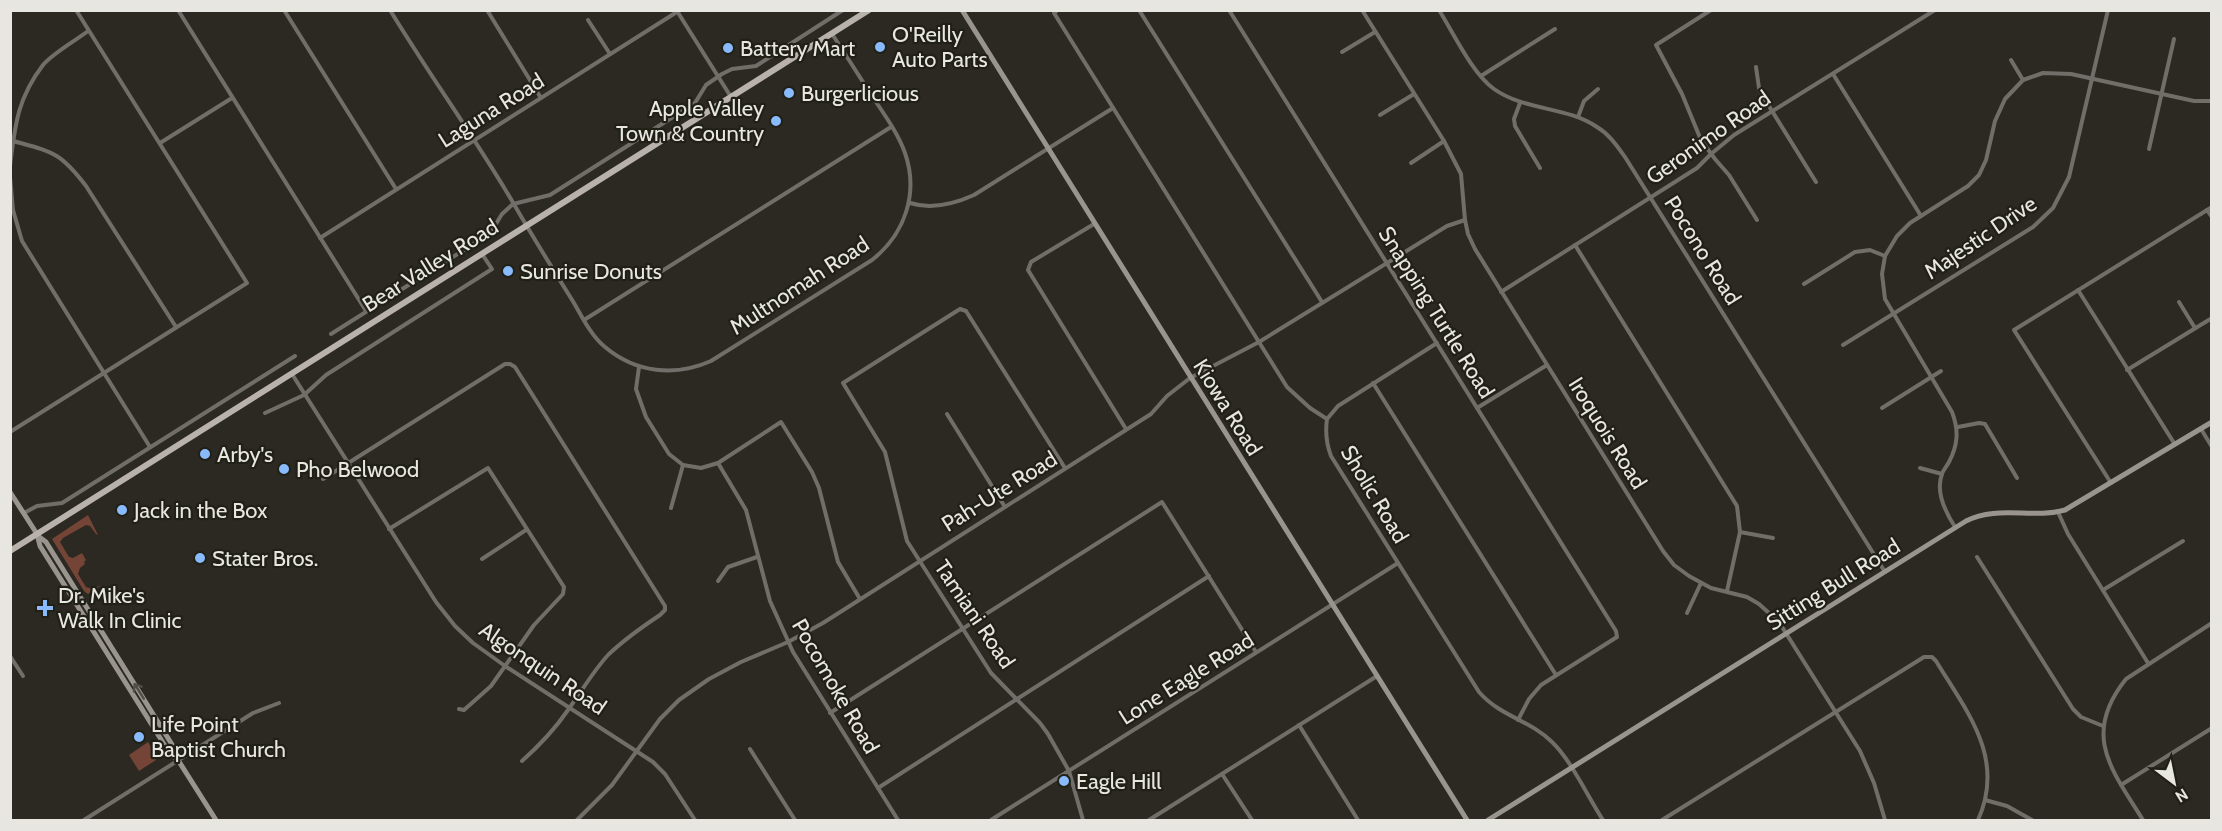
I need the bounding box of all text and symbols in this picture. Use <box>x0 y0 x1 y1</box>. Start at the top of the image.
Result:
place label: O'Reilly Auto Parts <box>892 21 988 73</box>
place label: Battery Mart <box>740 35 856 62</box>
marker: O'Reilly Auto Parts <box>873 40 887 54</box>
marker: Battery Mart <box>721 41 735 55</box>
street label: Laguna Road <box>433 67 549 154</box>
place label: Burgerlicious <box>801 80 919 107</box>
street label: Geronimo Road <box>1641 85 1776 190</box>
marker: Burgerlicious <box>782 86 796 100</box>
place label: Apple Valley Town & Country <box>616 95 764 147</box>
marker: Apple Valley Town & Country <box>769 114 783 128</box>
street label: Majestic Drive <box>1919 190 2042 285</box>
street label: Pocono Road <box>1658 191 1747 310</box>
street label: Bear Valley Road <box>357 213 503 318</box>
street label: Snapping Turtle Road <box>1373 221 1500 403</box>
street label: Multnomah Road <box>725 230 874 340</box>
place label: Sunrise Donuts <box>520 258 662 285</box>
marker: Sunrise Donuts <box>501 264 515 278</box>
street label: Kiowa Road <box>1187 354 1268 461</box>
street label: Iroquois Road <box>1563 372 1653 494</box>
street label: Sholic Road <box>1335 440 1414 548</box>
place label: Arby's <box>217 441 273 468</box>
street label: Pah-Ute Road <box>937 445 1062 538</box>
marker: Arby's <box>198 447 212 461</box>
place label: Pho Belwood <box>296 456 419 483</box>
marker: Pho Belwood <box>277 462 291 476</box>
place label: Jack in the Box <box>133 497 268 524</box>
marker: Jack in the Box <box>115 503 129 517</box>
street label: Sitting Bull Road <box>1761 533 1905 636</box>
place label: Stater Bros. <box>212 545 318 572</box>
marker: Stater Bros. <box>193 551 207 565</box>
street label: Tamiani Road <box>928 555 1021 674</box>
place label: Dr. Mike's Walk In Clinic <box>58 582 182 634</box>
marker: Dr. Mike's Walk In Clinic <box>36 599 54 617</box>
street label: Pocomoke Road <box>786 614 885 758</box>
street label: Algonquin Road <box>474 616 611 721</box>
street label: Lone Eagle Road <box>1114 626 1259 731</box>
one-way arrow <box>133 683 145 700</box>
place label: Life Point Baptist Church <box>151 711 286 763</box>
marker: Life Point Baptist Church <box>132 730 146 744</box>
north arrow <box>2144 753 2204 813</box>
place label: Eagle Hill <box>1076 768 1162 795</box>
marker: Eagle Hill <box>1057 774 1071 788</box>
text: N <box>2172 784 2192 806</box>

